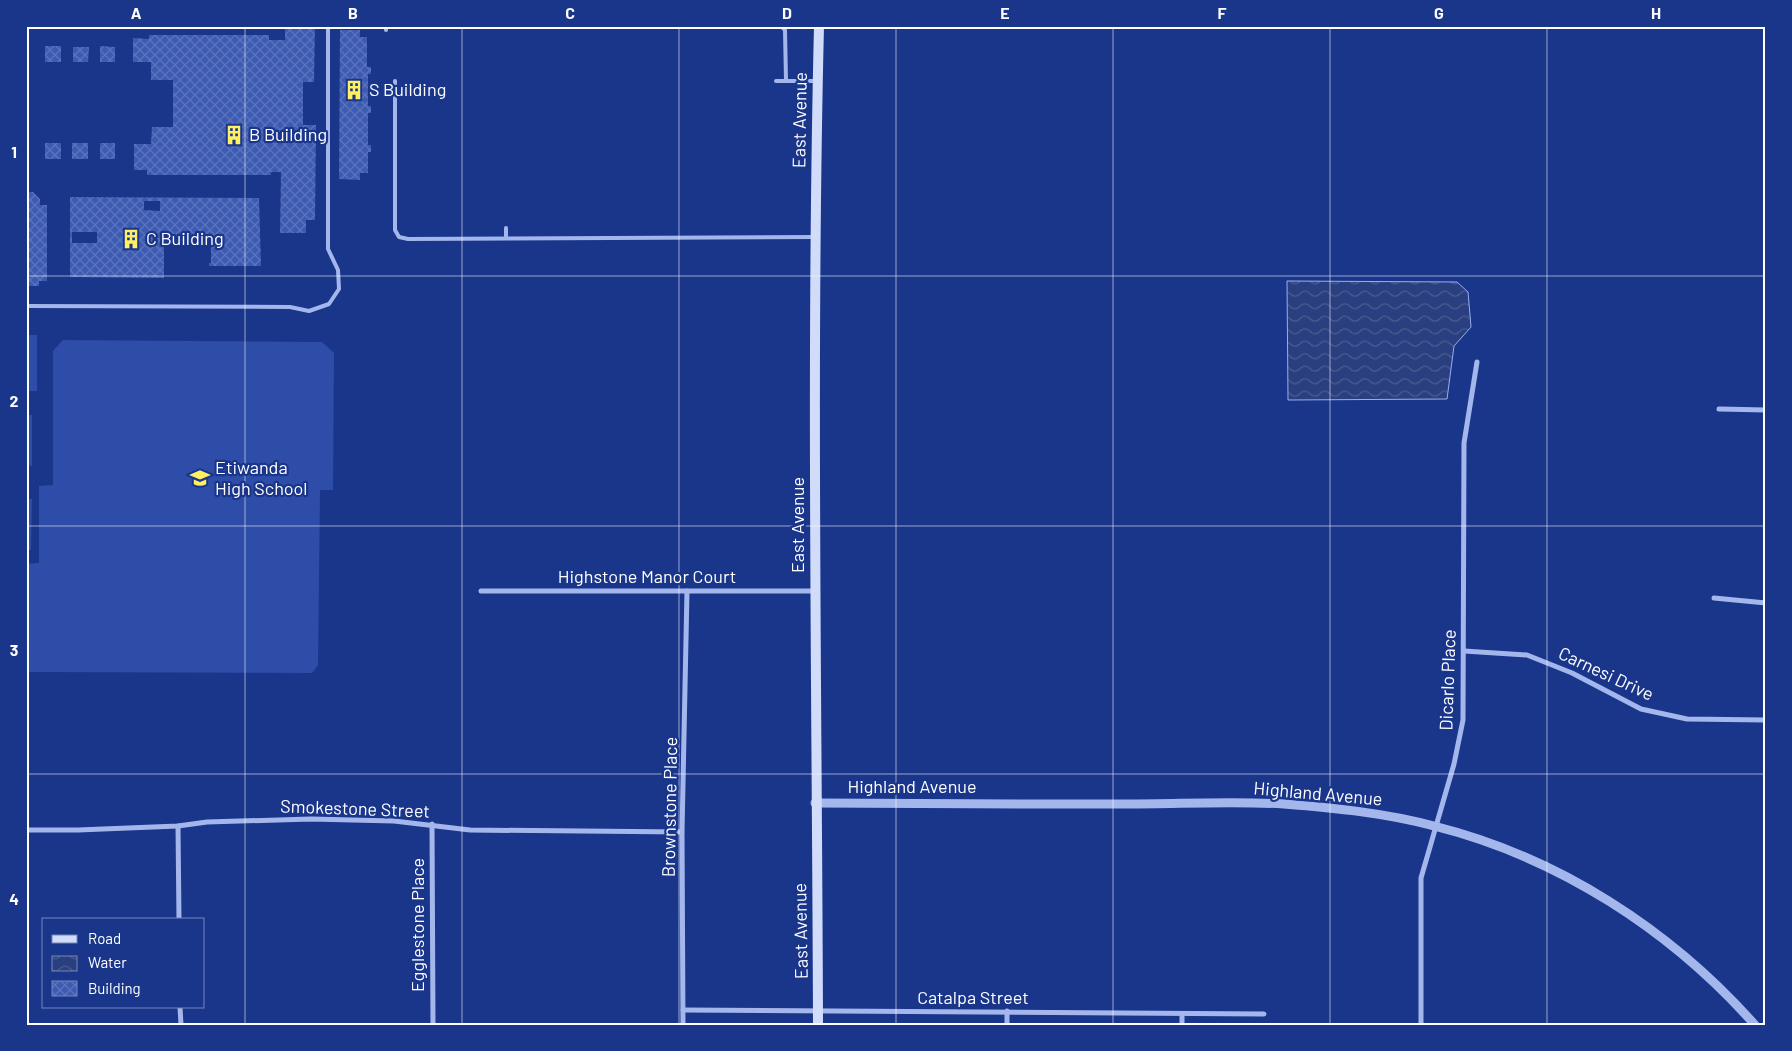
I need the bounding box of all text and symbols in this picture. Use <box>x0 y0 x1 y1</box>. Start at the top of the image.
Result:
text: A <box>131 3 142 22</box>
text: B <box>348 3 358 22</box>
text: C <box>565 3 575 22</box>
text: D <box>782 3 792 22</box>
text: E <box>1000 3 1010 22</box>
text: F <box>1218 3 1227 22</box>
text: G <box>1434 3 1444 22</box>
text: H <box>1651 3 1661 22</box>
street label: East Avenue <box>787 72 811 168</box>
place label: S Building <box>369 78 446 100</box>
building icon: S Building <box>343 79 365 101</box>
place label: B Building <box>249 123 327 145</box>
building icon: B Building <box>223 124 245 146</box>
text: 1 <box>11 142 17 161</box>
place label: C Building <box>146 227 224 249</box>
building icon: C Building <box>120 228 142 250</box>
text: 2 <box>10 391 19 410</box>
place label: Etiwanda High School <box>215 456 308 499</box>
school or university icon: Etiwanda High School <box>189 467 211 489</box>
street label: East Avenue <box>786 477 808 573</box>
street label: Highstone Manor Court <box>558 565 736 587</box>
street label: Dicarlo Place <box>1434 629 1460 731</box>
text: 3 <box>10 640 18 659</box>
street label: Carnesi Drive <box>1555 641 1658 705</box>
street label: Brownstone Place <box>657 737 681 877</box>
street label: Highland Avenue <box>847 775 977 797</box>
street label: Highland Avenue <box>1253 776 1383 810</box>
street label: Smokestone Street <box>280 794 430 822</box>
street label: Egglestone Place <box>406 858 428 992</box>
street label: East Avenue <box>788 883 812 979</box>
text: 4 <box>9 889 19 908</box>
legend <box>42 918 205 1008</box>
text: Road <box>88 929 121 947</box>
text: Water <box>88 953 127 971</box>
text: Building <box>88 979 141 997</box>
street label: Catalpa Street <box>917 986 1029 1008</box>

